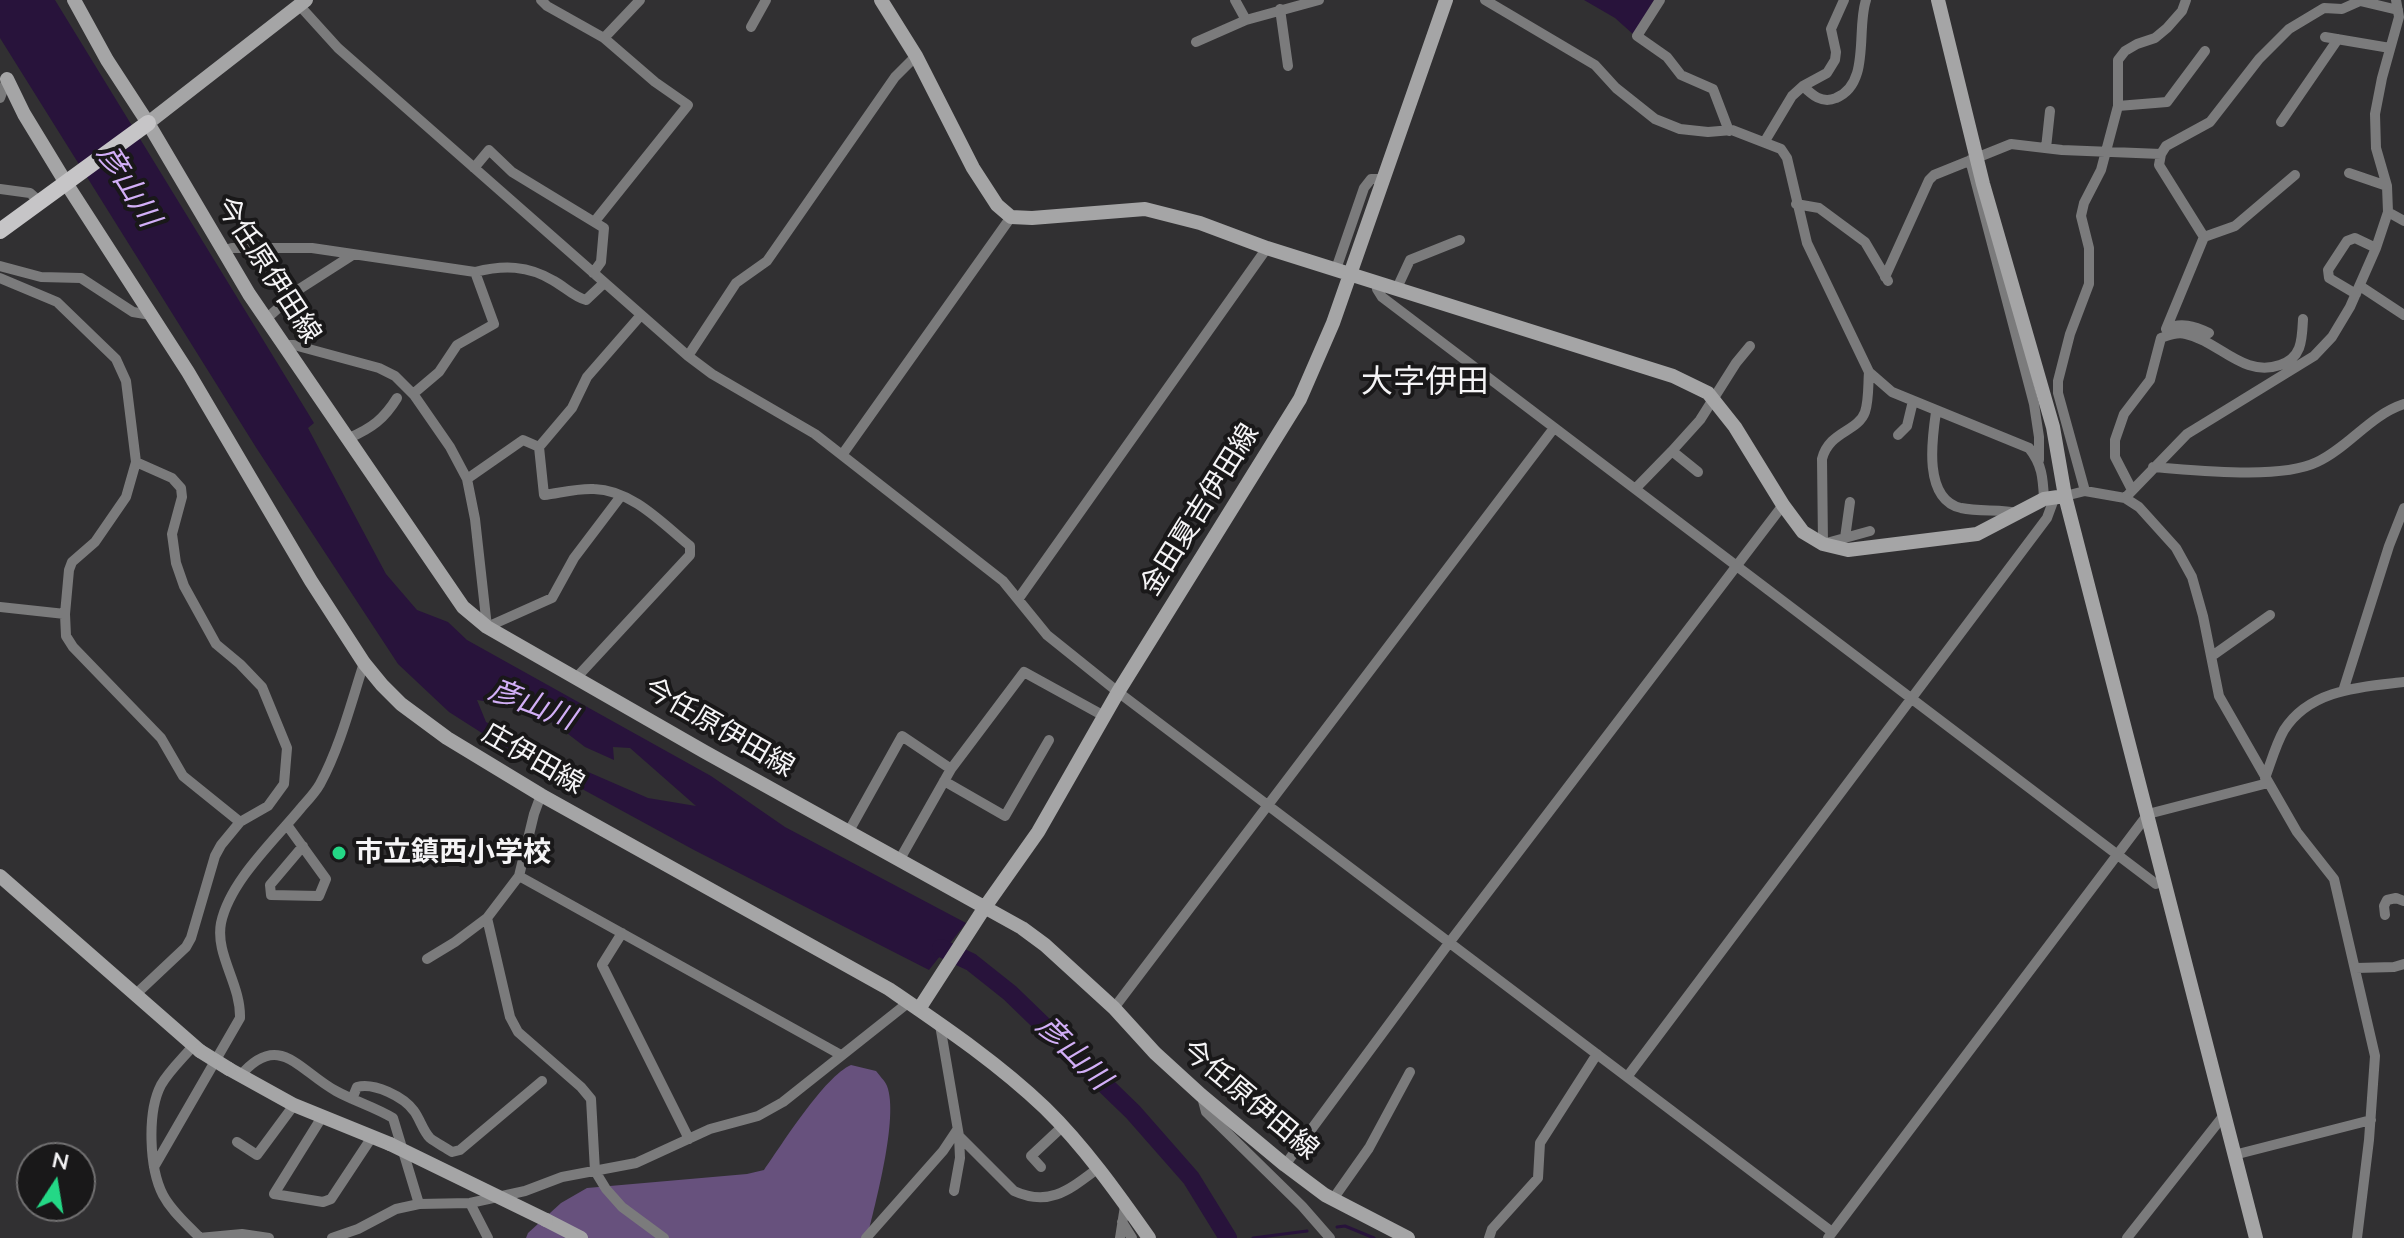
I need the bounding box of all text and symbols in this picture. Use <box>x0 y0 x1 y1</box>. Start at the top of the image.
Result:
water label: 彦山川 <box>89 138 167 234</box>
street label: 今任原伊田線 <box>208 190 328 350</box>
district label: 大字伊田 <box>1361 363 1489 401</box>
street label: 金田夏吉伊田線 <box>1134 418 1266 602</box>
street label: 今任原伊田線 <box>638 671 800 785</box>
water label: 彦山川 <box>484 672 580 738</box>
street label: 庄伊田線 <box>476 716 590 802</box>
place label: 市立鎮西小学校 <box>355 836 551 870</box>
marker: 市立鎮西小学校 <box>330 844 348 862</box>
water label: 彦山川 <box>1028 1008 1118 1098</box>
street label: 今任原伊田線 <box>1175 1033 1325 1167</box>
north arrow <box>16 1142 96 1222</box>
text: N <box>50 1145 72 1176</box>

